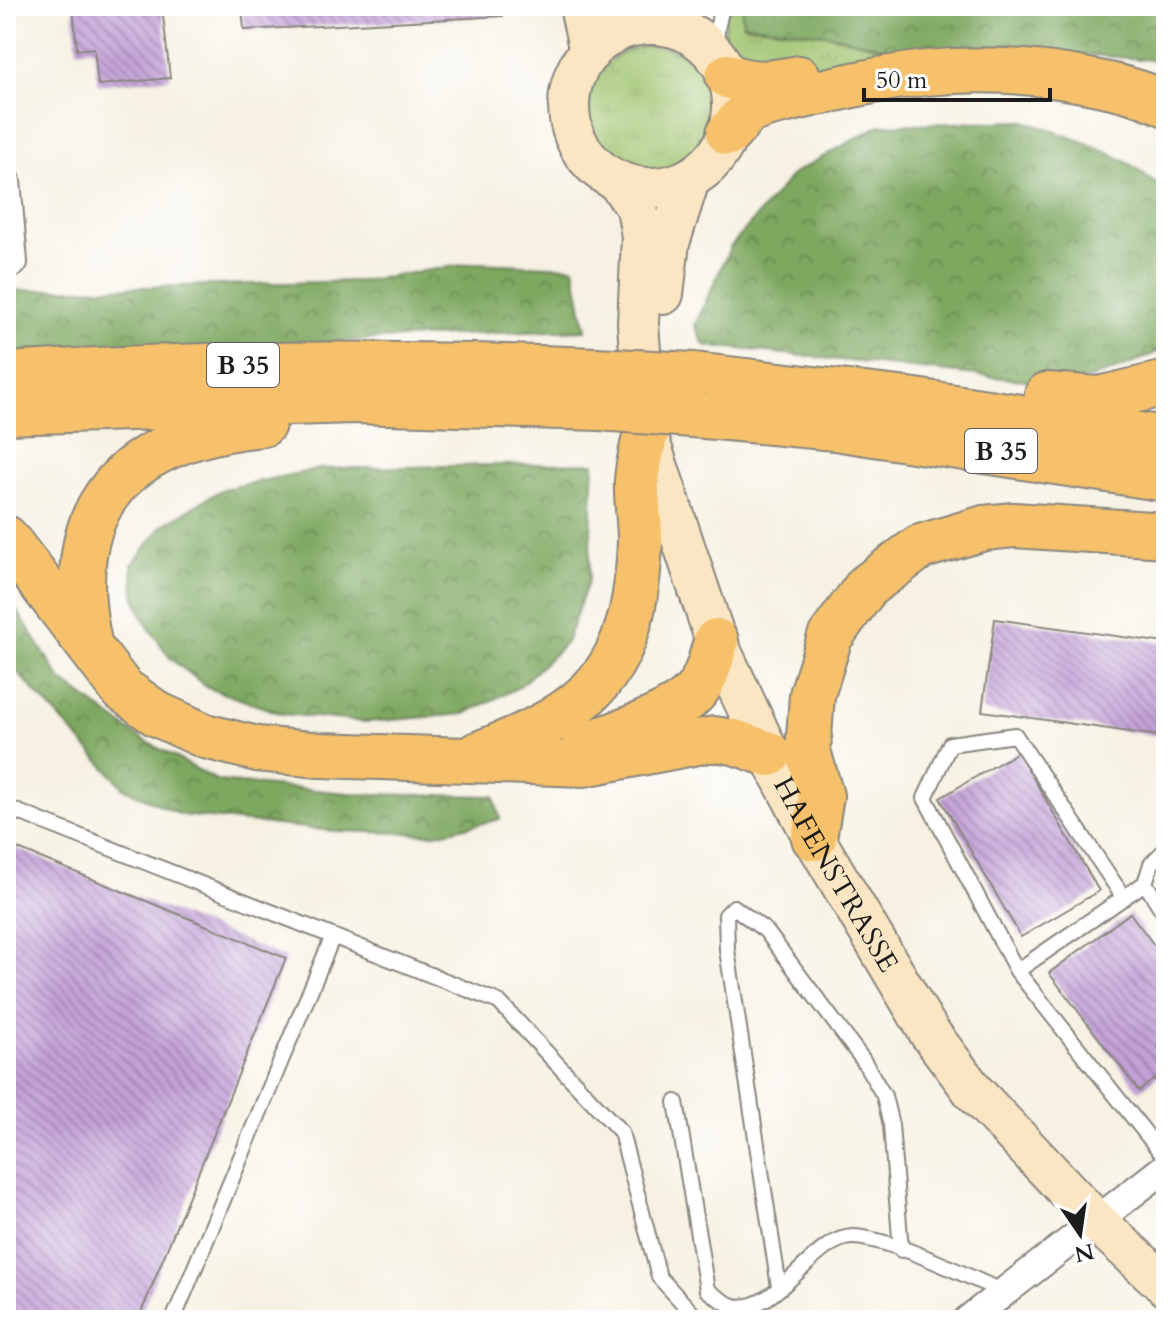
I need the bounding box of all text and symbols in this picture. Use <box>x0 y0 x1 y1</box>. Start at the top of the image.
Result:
scale bar <box>864 52 1050 102</box>
text: 50 m <box>876 64 928 97</box>
road number: B 35 <box>207 343 279 387</box>
road number: B 35 <box>965 429 1037 473</box>
street label: HAFENSTRASSE <box>765 770 907 979</box>
north arrow <box>1040 1194 1120 1274</box>
text: N <box>1072 1236 1097 1269</box>

